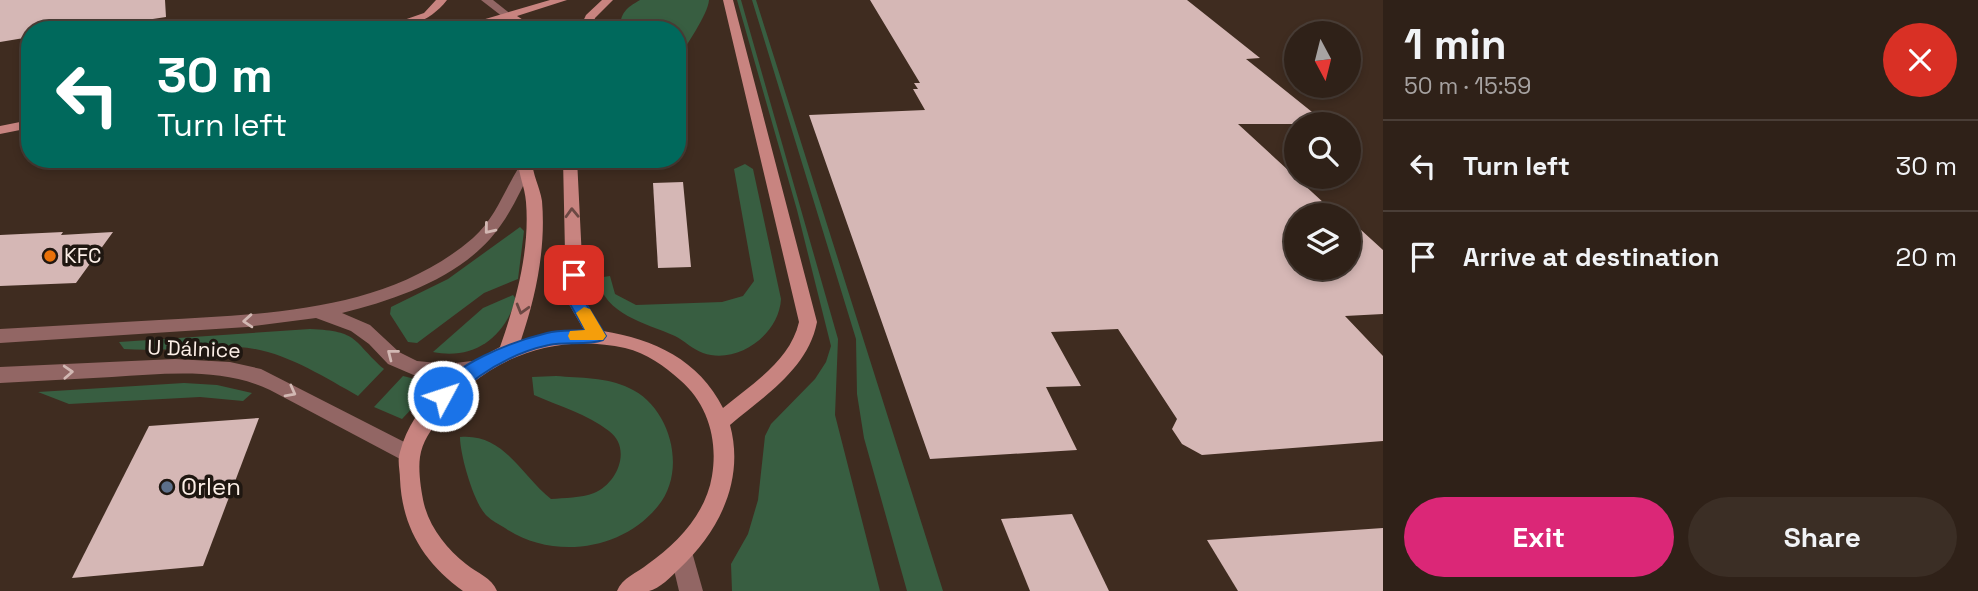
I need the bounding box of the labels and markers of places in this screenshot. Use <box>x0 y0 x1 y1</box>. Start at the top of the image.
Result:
place label: KFC <box>64 242 101 269</box>
pin <box>544 245 604 305</box>
marker: KFC <box>42 248 58 264</box>
place label: Orlen <box>181 471 241 502</box>
marker: Orlen <box>159 479 175 495</box>

